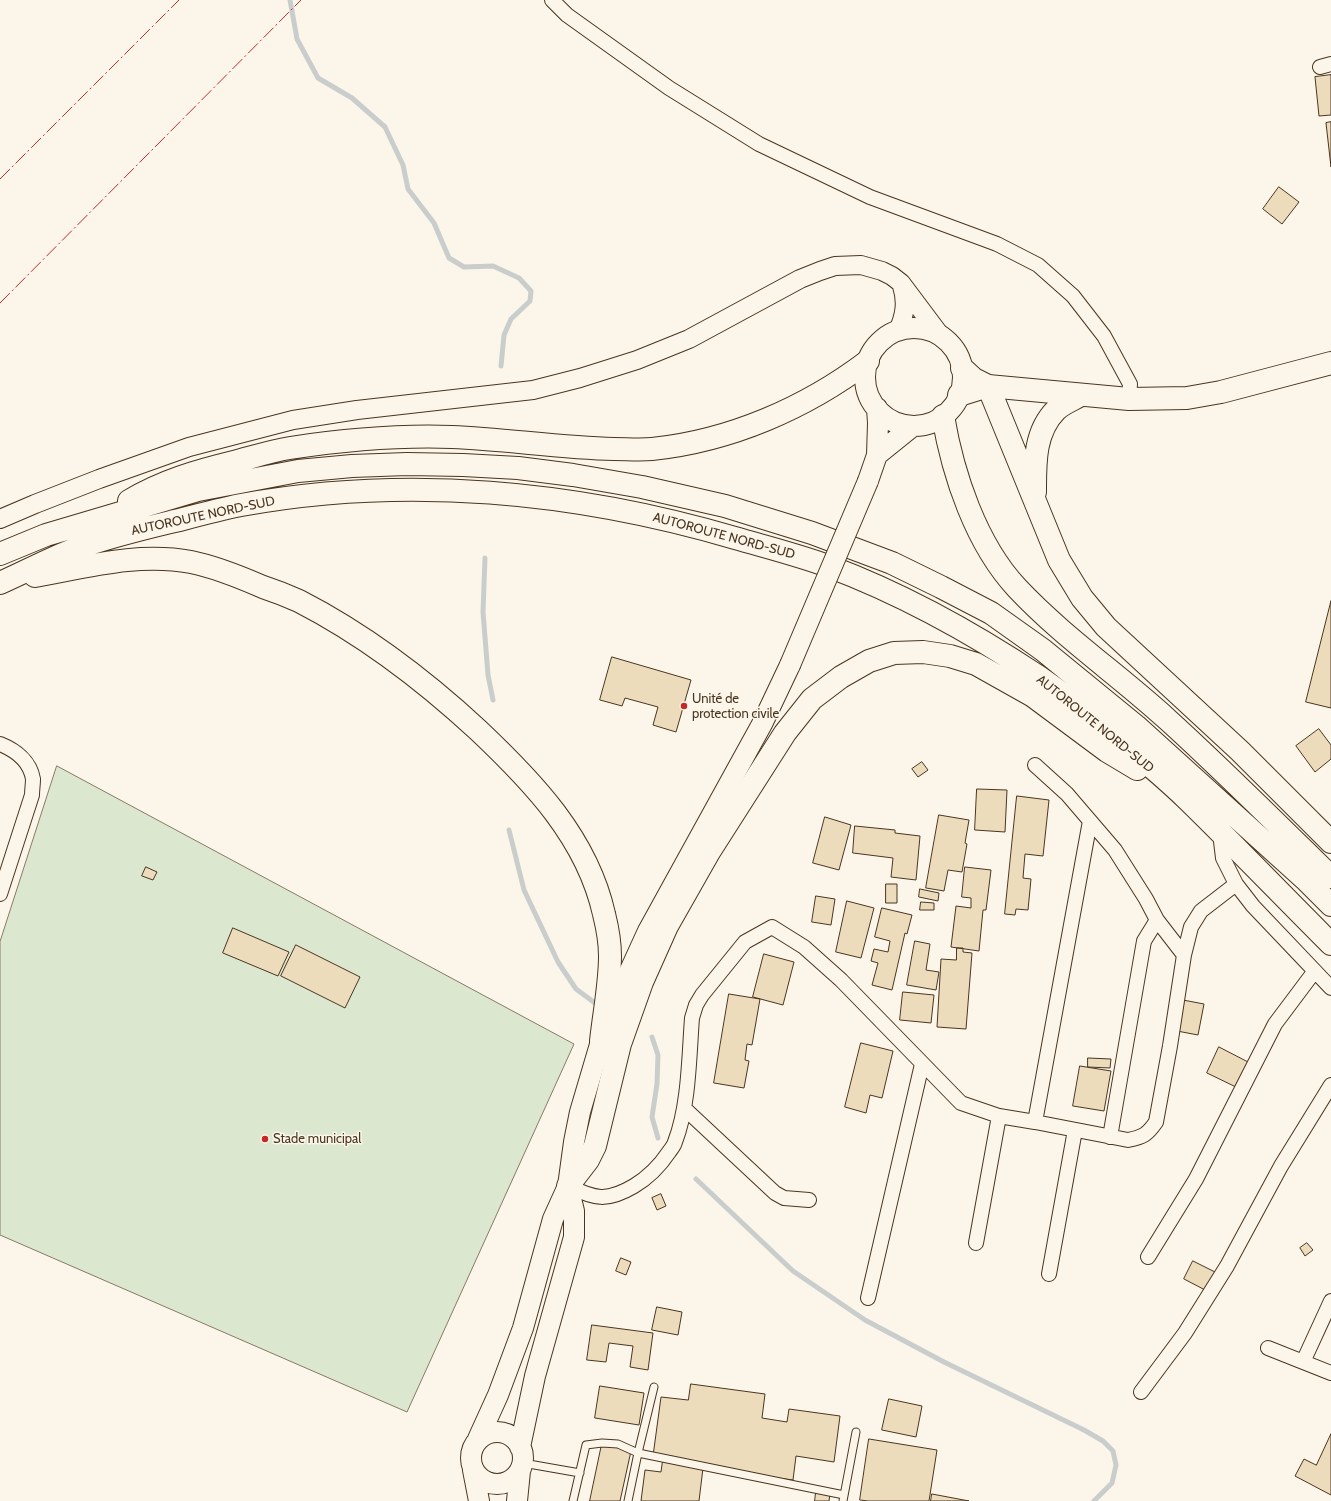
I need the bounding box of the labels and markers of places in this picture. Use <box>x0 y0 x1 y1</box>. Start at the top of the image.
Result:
place label: Unité de protection civile <box>692 691 779 722</box>
marker: Unité de protection civile <box>679 701 689 711</box>
place label: Stade municipal <box>273 1131 361 1147</box>
marker: Stade municipal <box>260 1134 270 1144</box>

